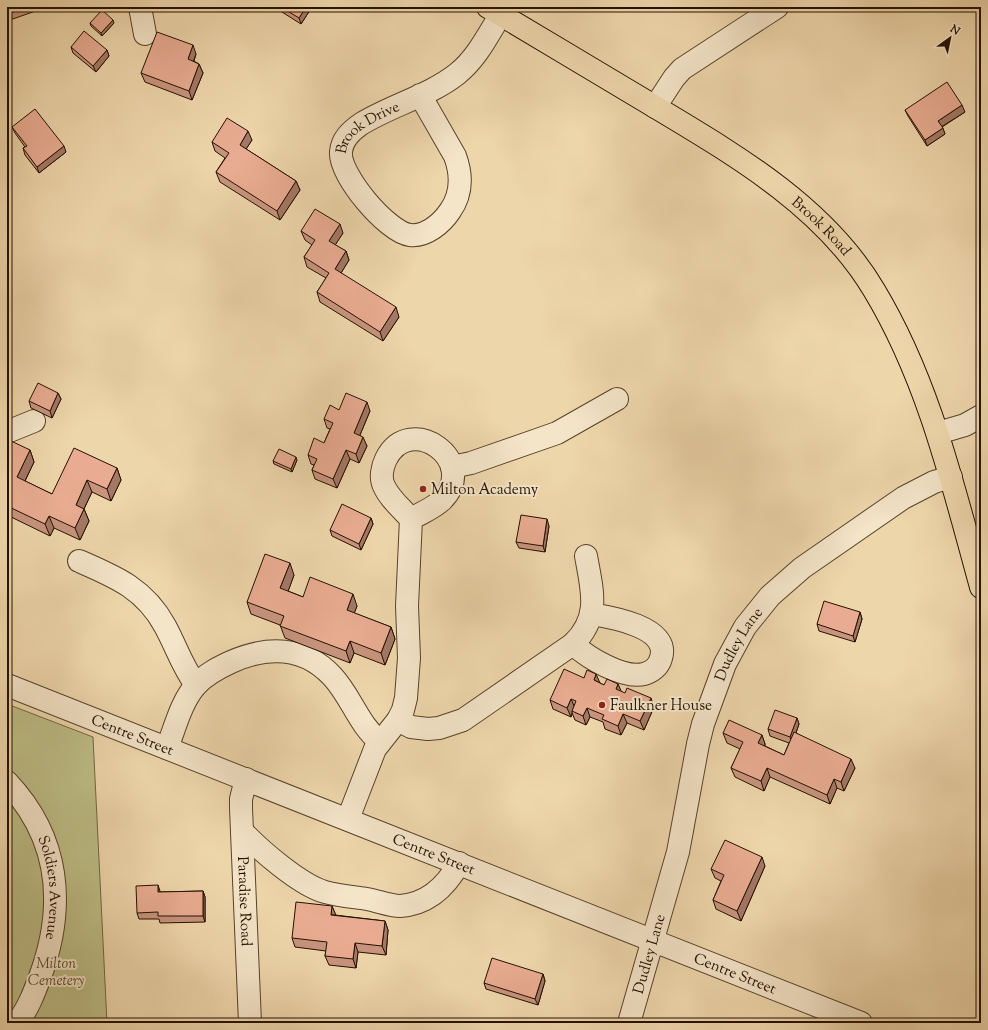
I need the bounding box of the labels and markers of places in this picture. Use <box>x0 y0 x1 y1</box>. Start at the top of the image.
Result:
place label: Milton Academy <box>431 480 539 501</box>
marker: Milton Academy <box>418 484 428 494</box>
place label: Faulkner House <box>610 696 712 717</box>
marker: Faulkner House <box>597 700 607 710</box>

